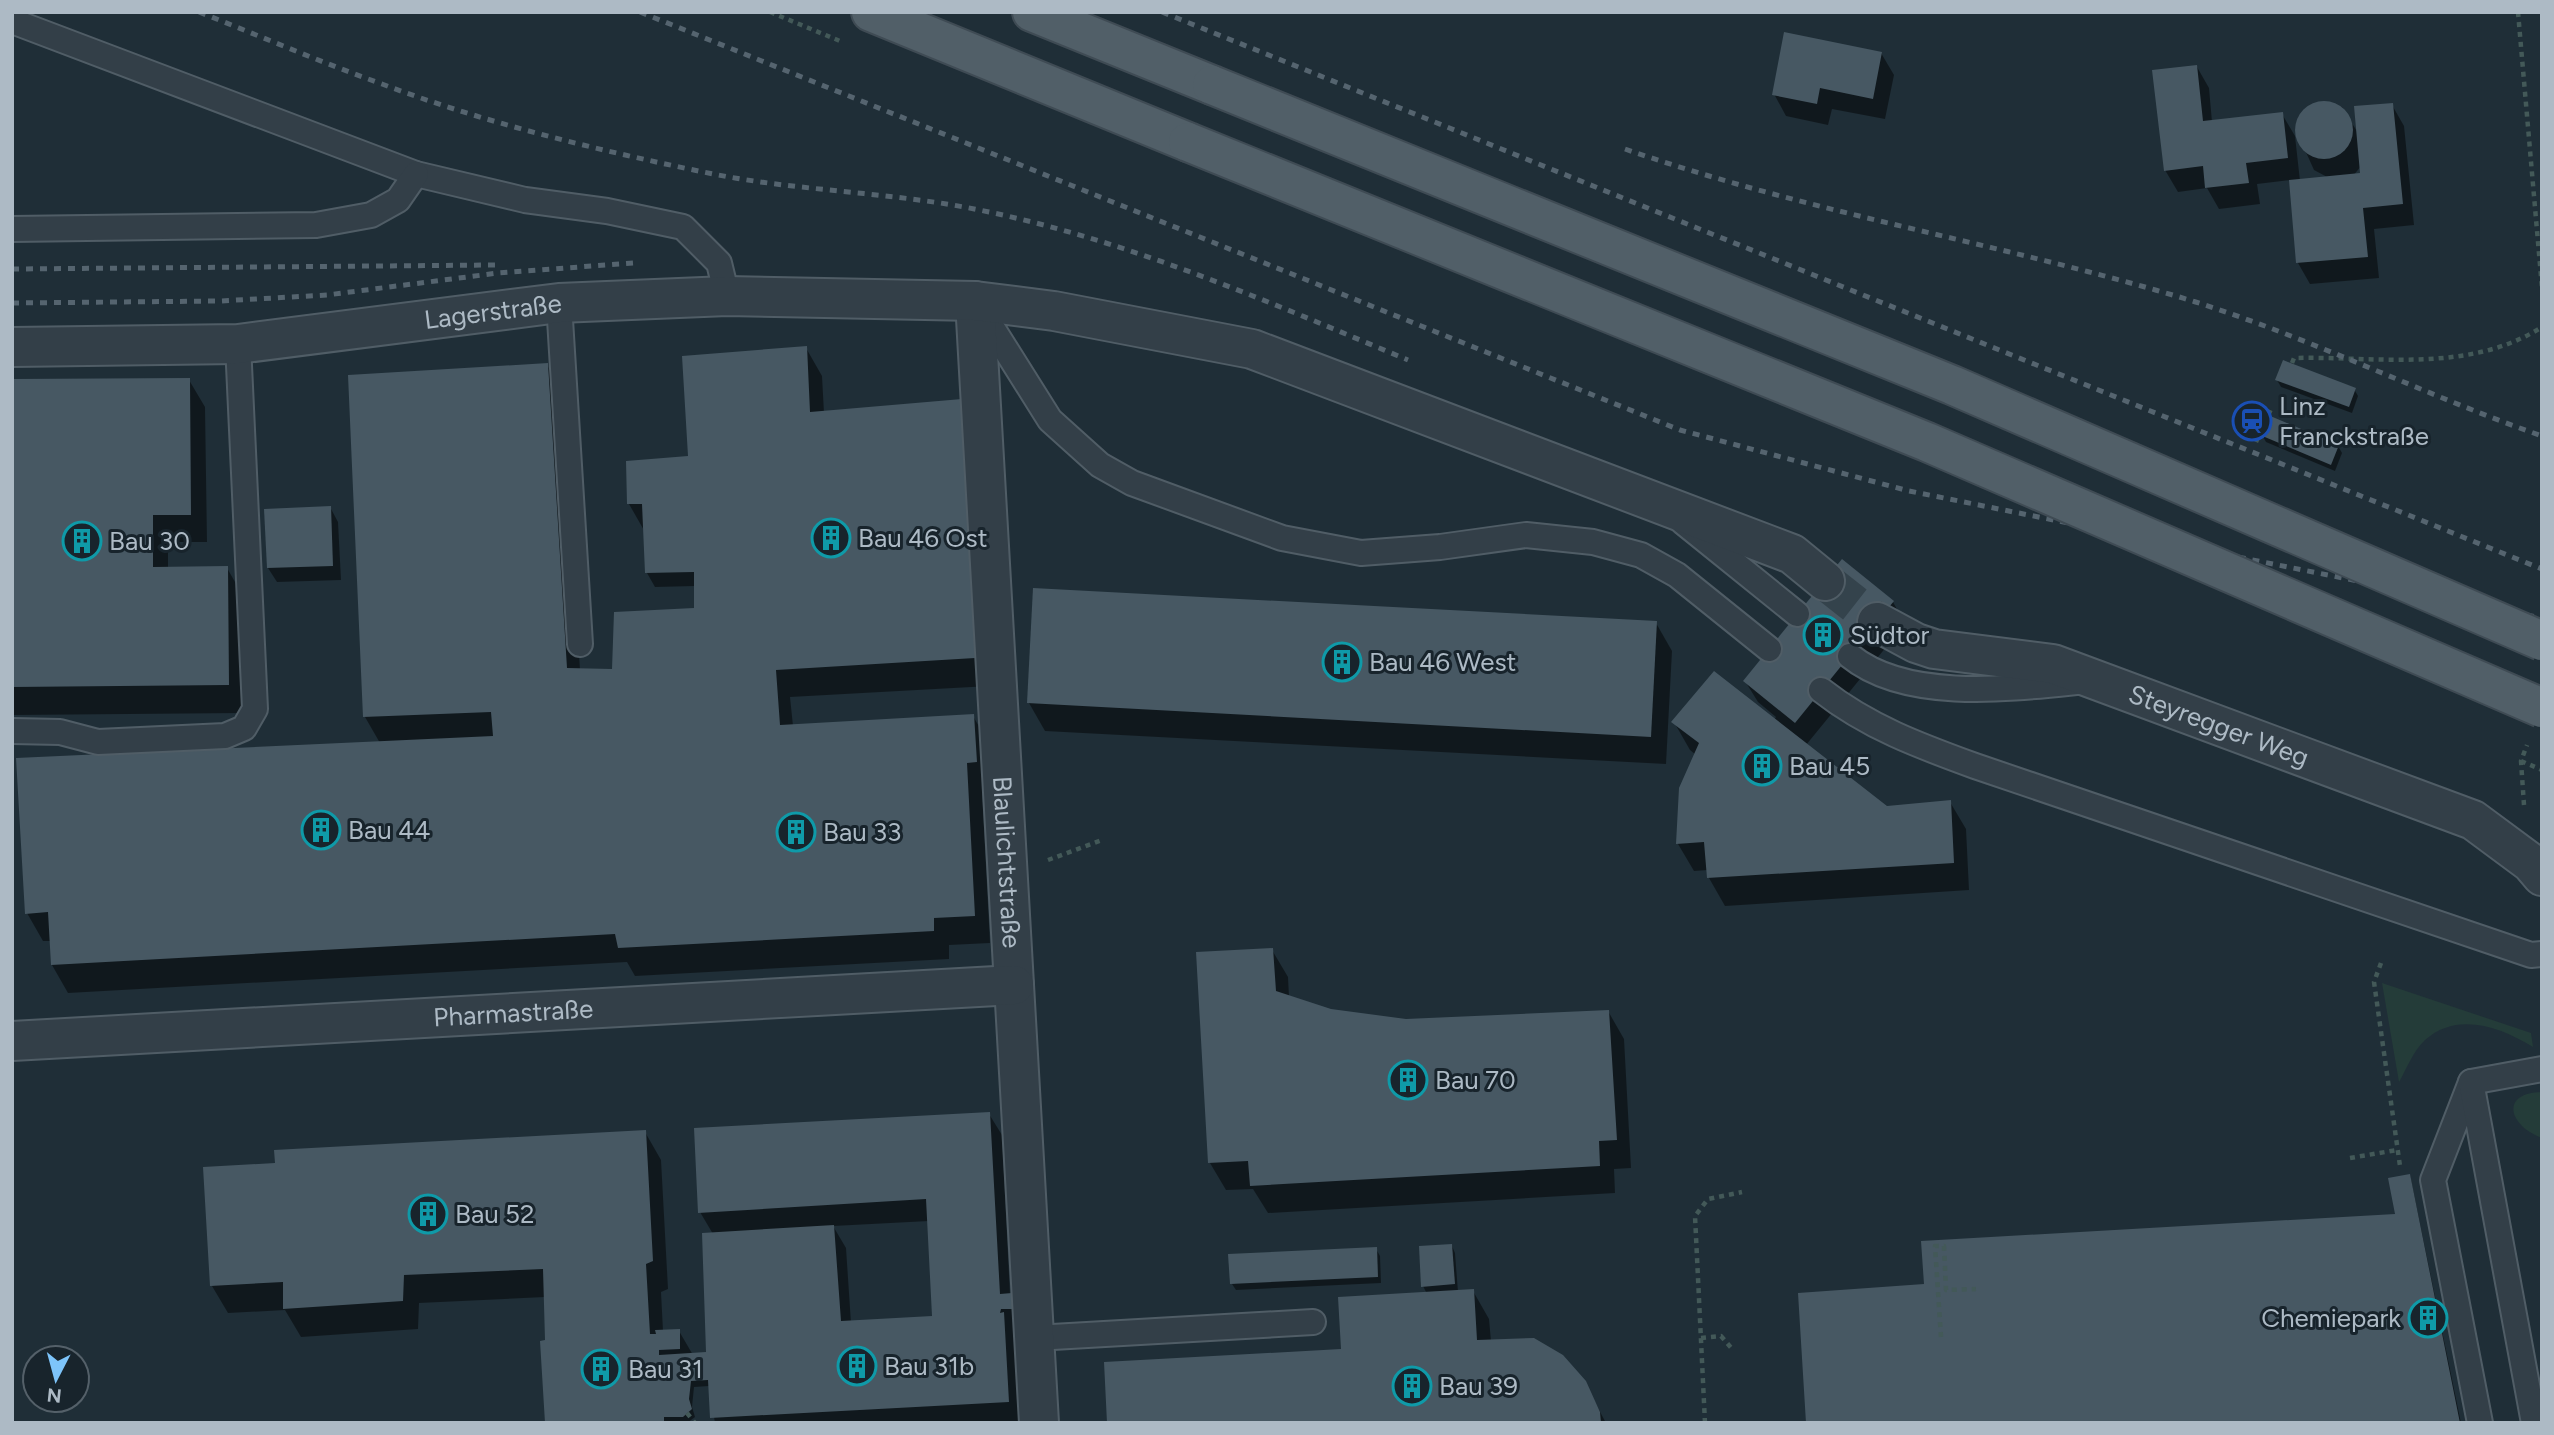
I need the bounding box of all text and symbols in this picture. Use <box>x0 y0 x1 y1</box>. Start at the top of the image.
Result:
street label: Lagerstraße <box>422 287 563 336</box>
place label: Linz Franckstraße <box>2279 390 2429 452</box>
station icon: Linz Franckstraße <box>2231 400 2273 442</box>
building icon: Bau 46 Ost <box>810 517 852 559</box>
building icon: Bau 30 <box>61 520 103 562</box>
place label: Bau 46 Ost <box>858 522 988 554</box>
place label: Bau 30 <box>109 525 190 557</box>
building icon: Südtor <box>1802 614 1844 656</box>
place label: Südtor <box>1850 619 1930 651</box>
building icon: Bau 46 West <box>1321 641 1363 683</box>
place label: Bau 46 West <box>1369 646 1517 678</box>
street label: Steyregger Weg <box>2124 678 2313 774</box>
building icon: Bau 45 <box>1741 745 1783 787</box>
place label: Bau 45 <box>1789 750 1870 782</box>
street label: Blaulichtstraße <box>986 775 1028 949</box>
building icon: Bau 44 <box>300 809 342 851</box>
building icon: Bau 33 <box>775 811 817 853</box>
place label: Bau 44 <box>348 814 430 846</box>
place label: Bau 33 <box>823 816 901 848</box>
street label: Pharmastraße <box>432 993 594 1033</box>
building icon: Bau 70 <box>1387 1059 1429 1101</box>
place label: Bau 70 <box>1435 1064 1516 1096</box>
building icon: Bau 52 <box>407 1193 449 1235</box>
place label: Bau 52 <box>455 1198 535 1230</box>
building icon: Chemiepark <box>2407 1297 2449 1339</box>
place label: Chemiepark <box>2261 1302 2401 1334</box>
north arrow <box>21 1344 91 1414</box>
building icon: Bau 31b <box>836 1345 878 1387</box>
building icon: Bau 31 <box>580 1348 622 1390</box>
place label: Bau 31b <box>884 1350 974 1382</box>
place label: Bau 31 <box>628 1353 703 1385</box>
building icon: Bau 39 <box>1391 1365 1433 1407</box>
place label: Bau 39 <box>1439 1370 1518 1402</box>
text: N <box>46 1383 63 1408</box>

